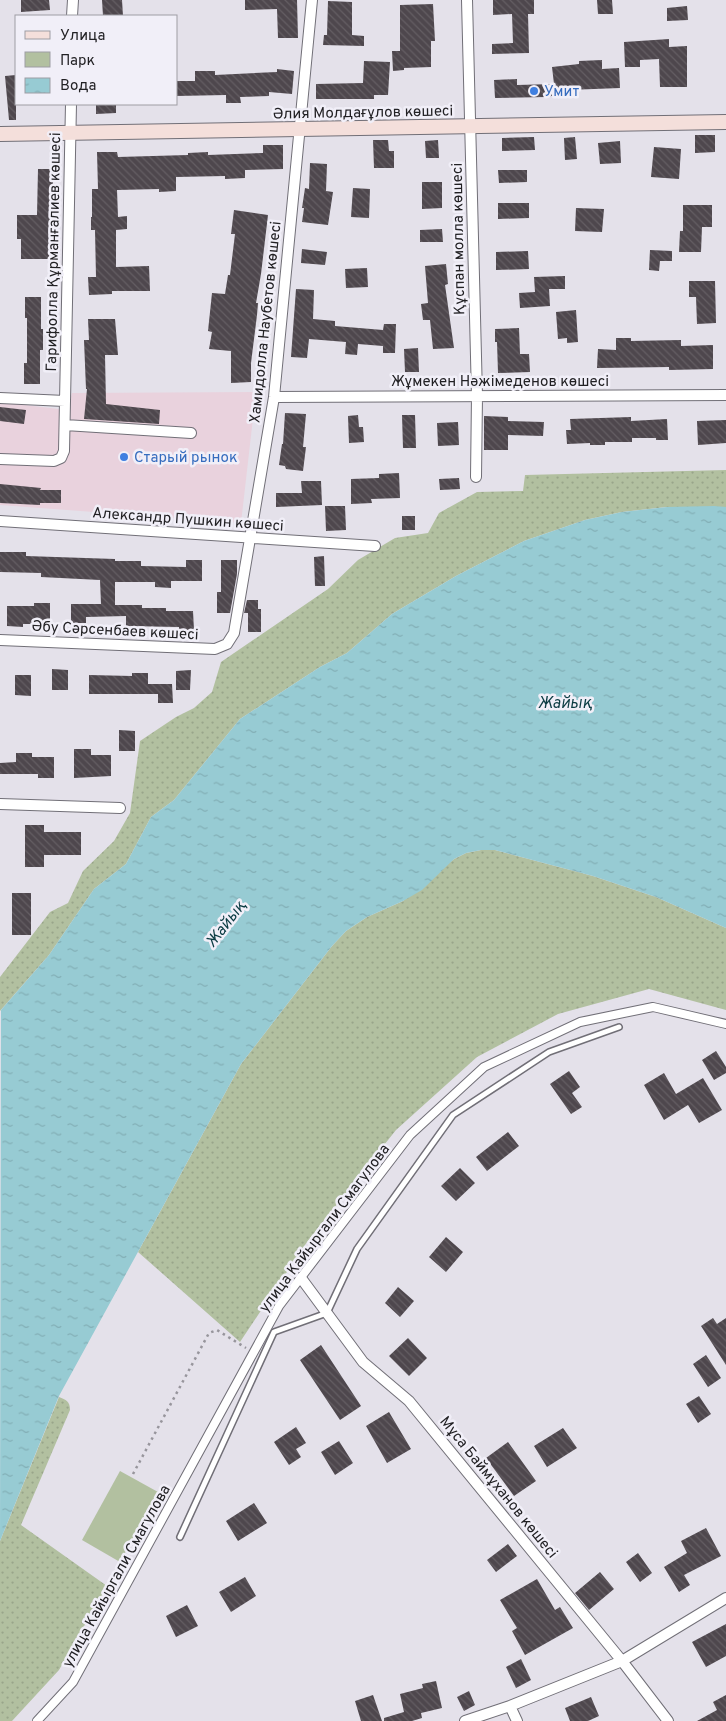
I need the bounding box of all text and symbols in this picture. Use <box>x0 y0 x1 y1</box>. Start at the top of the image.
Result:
legend <box>15 15 178 105</box>
text: Улица <box>60 27 105 46</box>
text: Парк <box>60 52 95 71</box>
text: Вода <box>60 77 96 96</box>
place label: Умит <box>544 83 579 102</box>
marker: Умит <box>528 85 540 97</box>
street label: Әлия Молдағұлов көшесі <box>273 102 454 125</box>
street label: Гарифолла Құрманғалиев көшесі <box>43 132 66 372</box>
street label: Құспан молла көшесі <box>449 163 470 315</box>
street label: Хамидолла Наубетов көшесі <box>246 220 287 424</box>
street label: Жұмекен Нәжімеденов көшесі <box>391 373 609 392</box>
place label: Старый рынок <box>134 449 237 468</box>
marker: Старый рынок <box>118 451 130 463</box>
street label: Александр Пушкин көшесі <box>91 504 284 537</box>
street label: Әбу Сәрсенбаев көшесі <box>31 618 199 645</box>
water label: Жайық <box>538 694 592 714</box>
water label: Жайық <box>202 897 251 952</box>
street label: улица Кайыргали Смагулова <box>256 1141 395 1317</box>
street label: Мұса Баймұханов көшесі <box>435 1413 561 1563</box>
street label: улица Кайыргали Смагулова <box>59 1482 176 1672</box>

